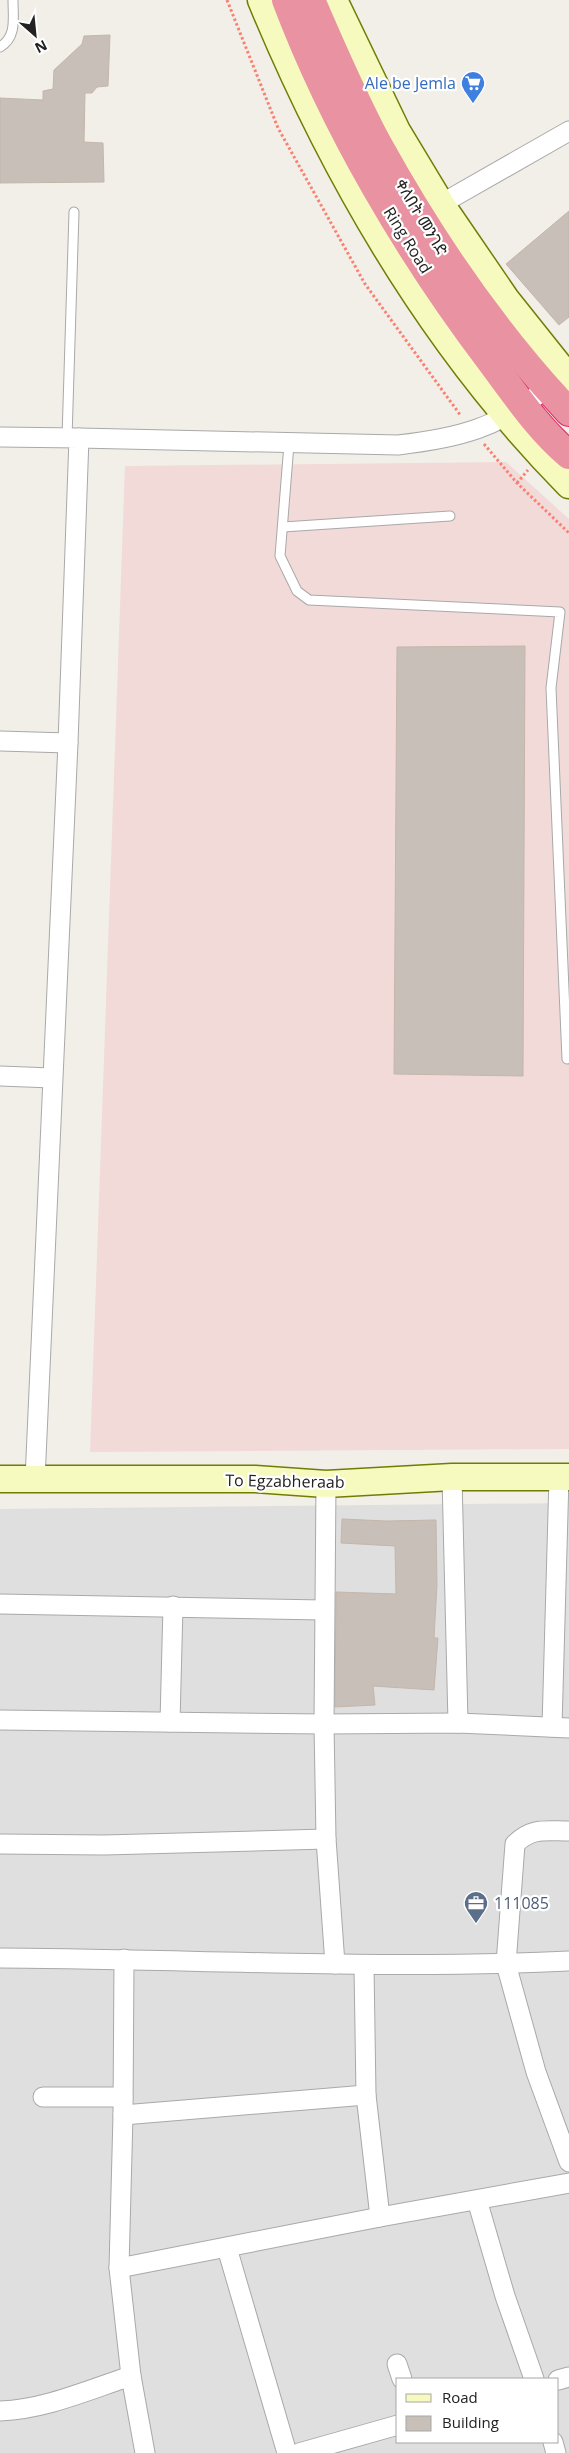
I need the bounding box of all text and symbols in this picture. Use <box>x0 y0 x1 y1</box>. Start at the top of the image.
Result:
north arrow <box>10 10 60 60</box>
text: N <box>32 36 51 58</box>
supermarket icon: Ale be Jemla <box>460 70 486 104</box>
place label: Ale be Jemla <box>365 72 456 94</box>
street label: ቀለበት መንገድ <box>390 175 454 260</box>
street label: Ring Road <box>379 202 437 278</box>
street label: To Egzabheraab <box>225 1469 345 1493</box>
office icon: 111085 <box>463 1890 489 1924</box>
place label: 111085 <box>494 1892 549 1914</box>
legend <box>396 2378 559 2443</box>
text: Road <box>442 2387 478 2407</box>
text: Building <box>442 2412 499 2432</box>

